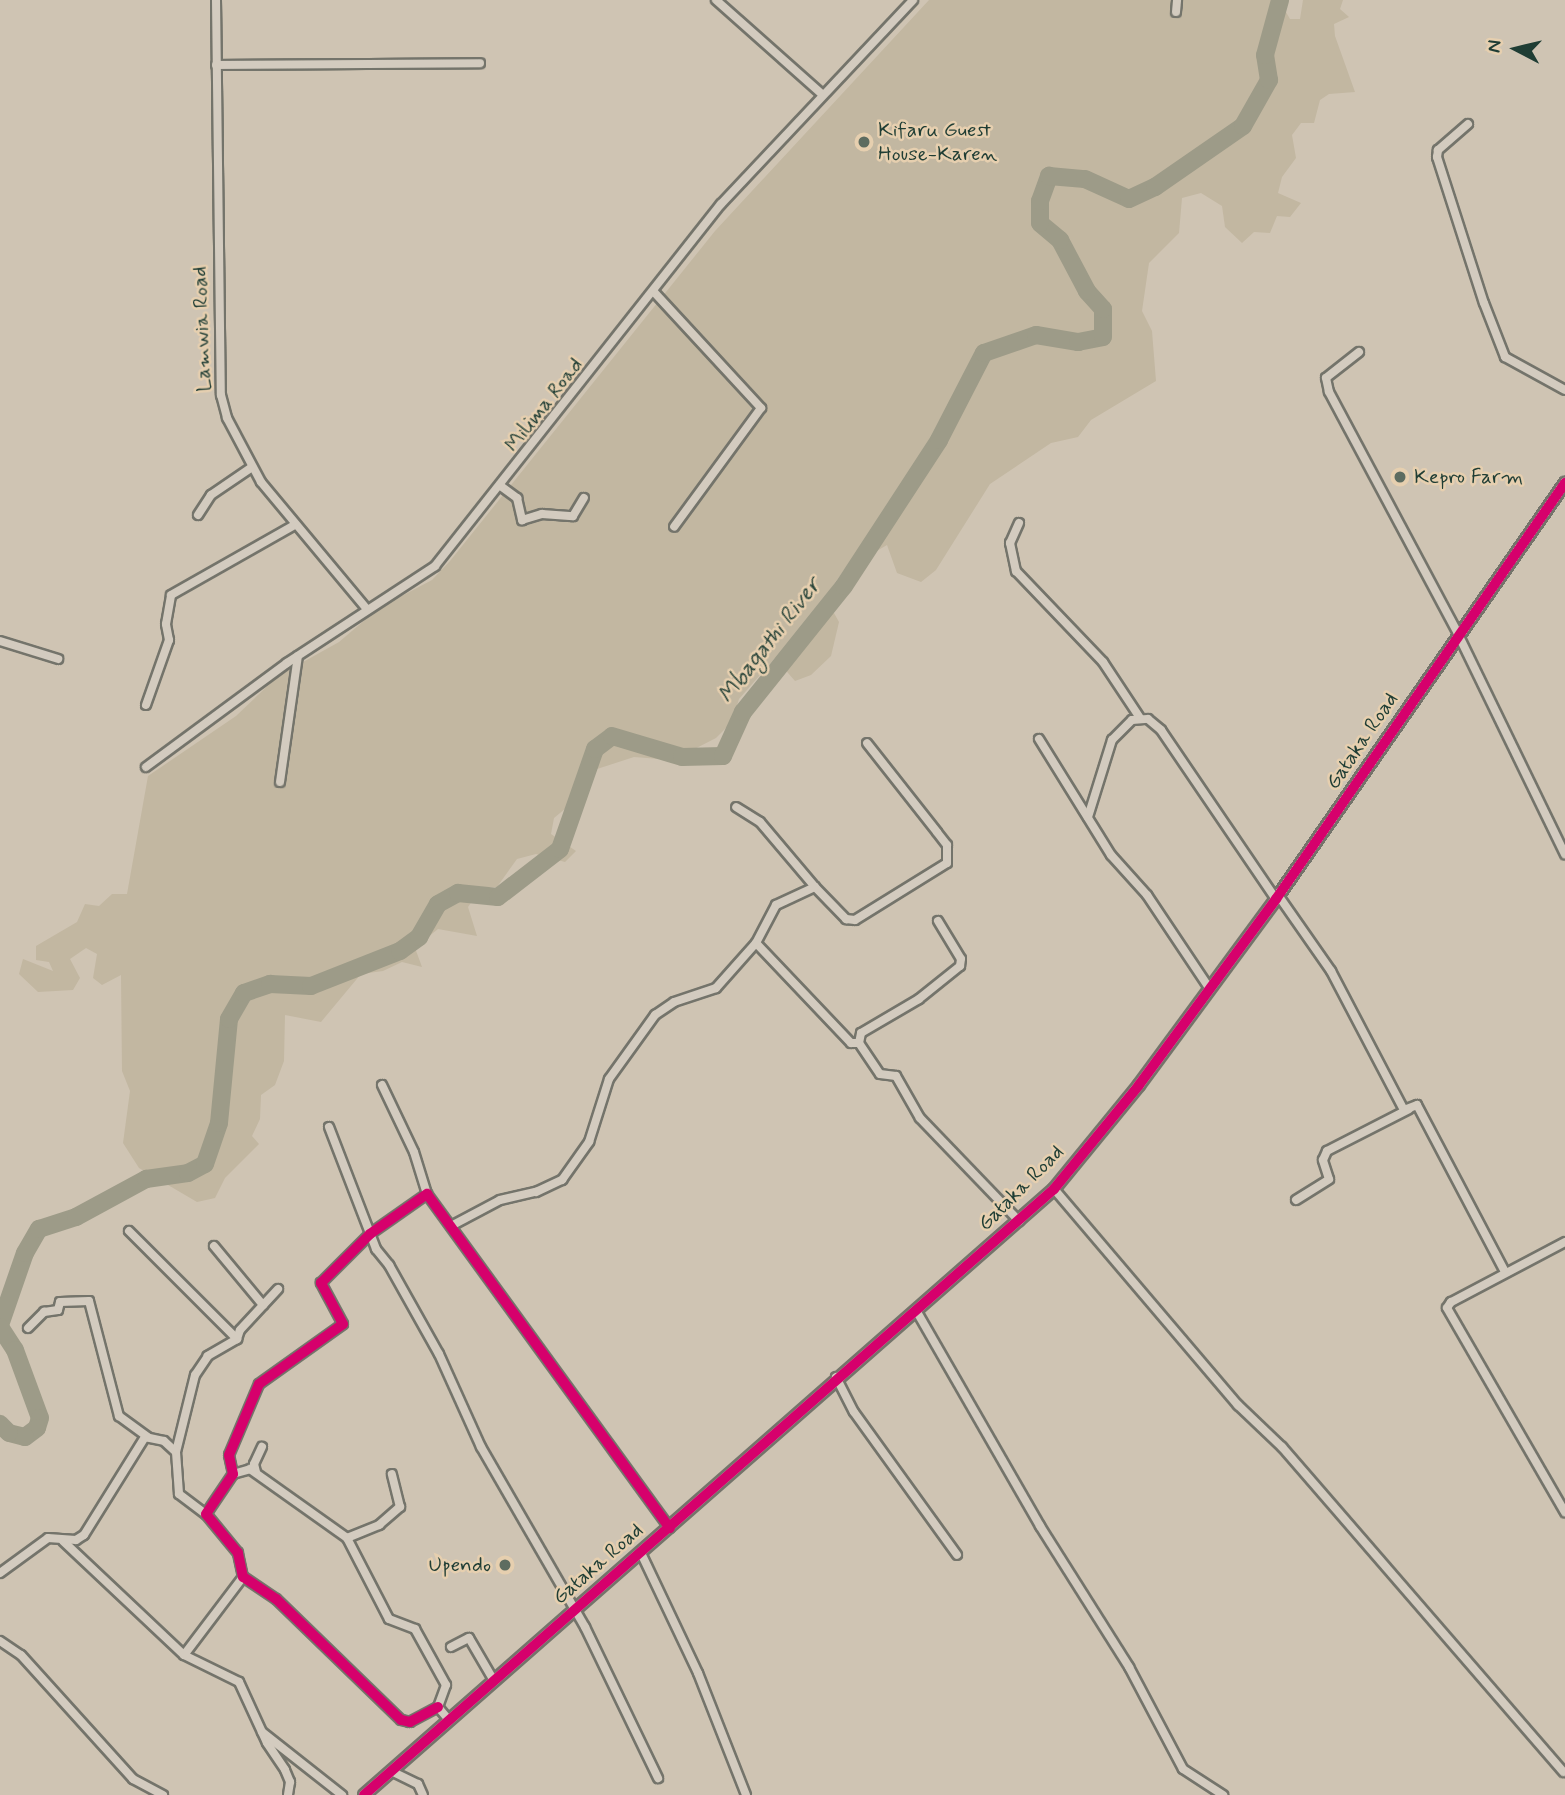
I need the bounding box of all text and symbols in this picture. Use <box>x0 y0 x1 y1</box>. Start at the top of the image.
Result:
north arrow <box>1481 14 1551 84</box>
text: N <box>1481 39 1508 54</box>
place label: Kifaru Guest House-Karen <box>878 117 997 167</box>
marker: Kifaru Guest House-Karen <box>856 134 872 150</box>
street label: Lamwia Road <box>187 266 217 392</box>
street label: Milima Road <box>500 354 588 456</box>
place label: Kepro Farm <box>1414 464 1523 490</box>
marker: Kepro Farm <box>1392 469 1408 485</box>
water label: Mbagathi River <box>713 573 827 709</box>
street label: Gataka Road <box>1320 688 1404 794</box>
street label: Gataka Road <box>973 1140 1069 1236</box>
street label: Gataka Road <box>548 1518 648 1610</box>
place label: Upendo <box>429 1552 491 1578</box>
marker: Upendo <box>497 1557 513 1573</box>

